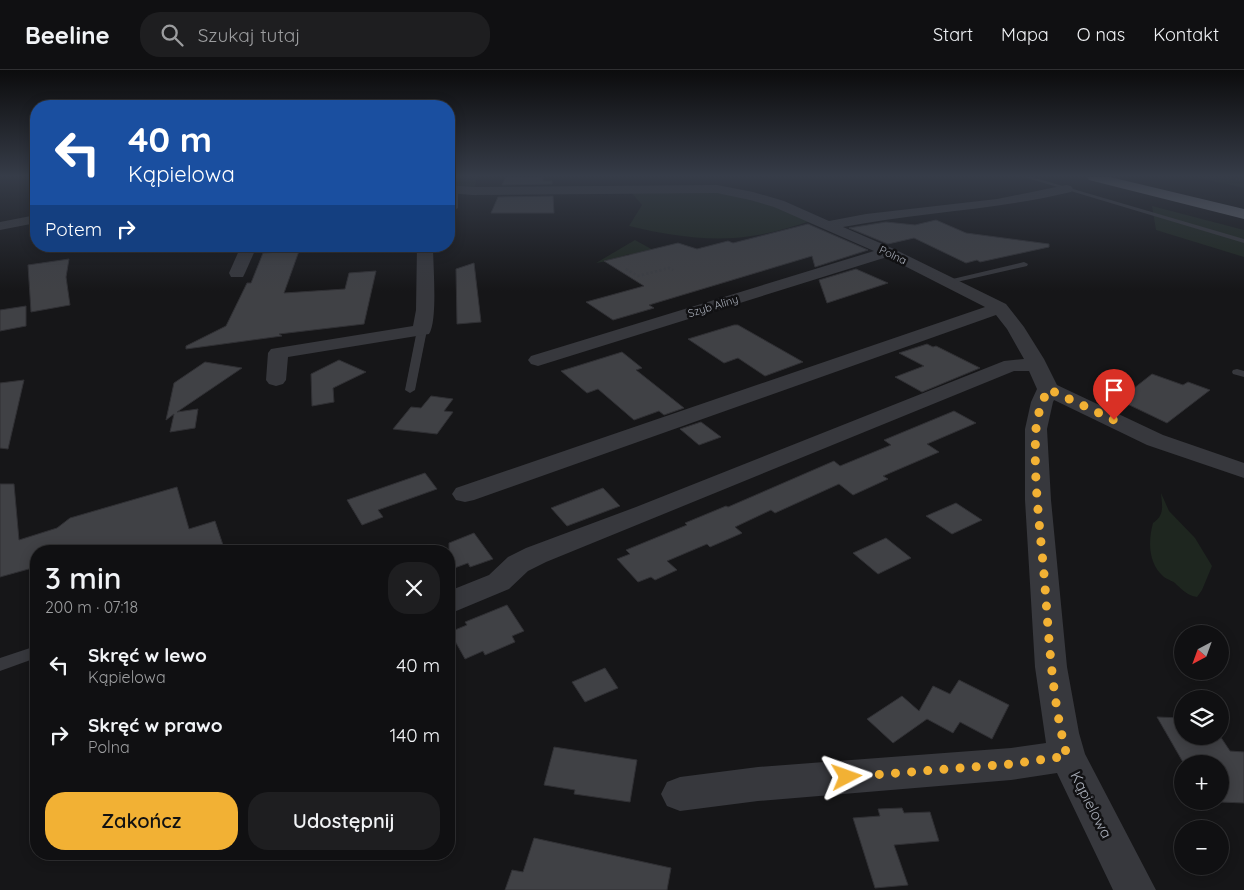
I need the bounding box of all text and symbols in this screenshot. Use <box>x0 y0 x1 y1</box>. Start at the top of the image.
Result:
search box <box>140 12 490 57</box>
text: Beeline <box>25 20 110 50</box>
icon: search <box>158 21 186 49</box>
text: Szukaj tutaj <box>198 23 300 47</box>
text: Start <box>933 23 973 46</box>
text: Mapa <box>1001 23 1049 46</box>
text: O nas <box>1077 23 1125 46</box>
text: Kontakt <box>1153 23 1219 46</box>
text: 40 m <box>128 117 212 161</box>
icon: left <box>45 120 110 185</box>
text: Kąpielowa <box>128 160 235 188</box>
icon: right <box>112 215 140 243</box>
text: Potem <box>45 217 102 241</box>
street label: Polna <box>877 243 909 267</box>
street label: Szyb Aliny <box>686 292 740 320</box>
pin <box>1093 369 1135 420</box>
icon: arrive <box>1100 376 1128 404</box>
text: 3 min <box>45 559 121 597</box>
button: close <box>388 562 440 614</box>
text: 200 m · 07:18 <box>45 597 138 617</box>
north arrow <box>1174 625 1229 680</box>
map controls <box>1174 625 1229 875</box>
text: Skręć w lewo <box>88 643 207 667</box>
icon: left <box>45 651 73 679</box>
text: 40 m <box>396 653 440 677</box>
text: Kąpielowa <box>88 667 166 687</box>
button: layers <box>1174 690 1229 745</box>
text: Skręć w prawo <box>88 713 223 737</box>
icon: right <box>45 721 73 749</box>
text: 140 m <box>389 723 440 747</box>
text: Polna <box>88 737 130 757</box>
position arrow <box>820 750 872 802</box>
button: + <box>1174 755 1229 810</box>
street label: Kąpielowa <box>1066 768 1116 842</box>
button: Zakończ <box>45 792 238 850</box>
button: Udostępnij <box>248 792 440 850</box>
button: − <box>1174 820 1229 875</box>

